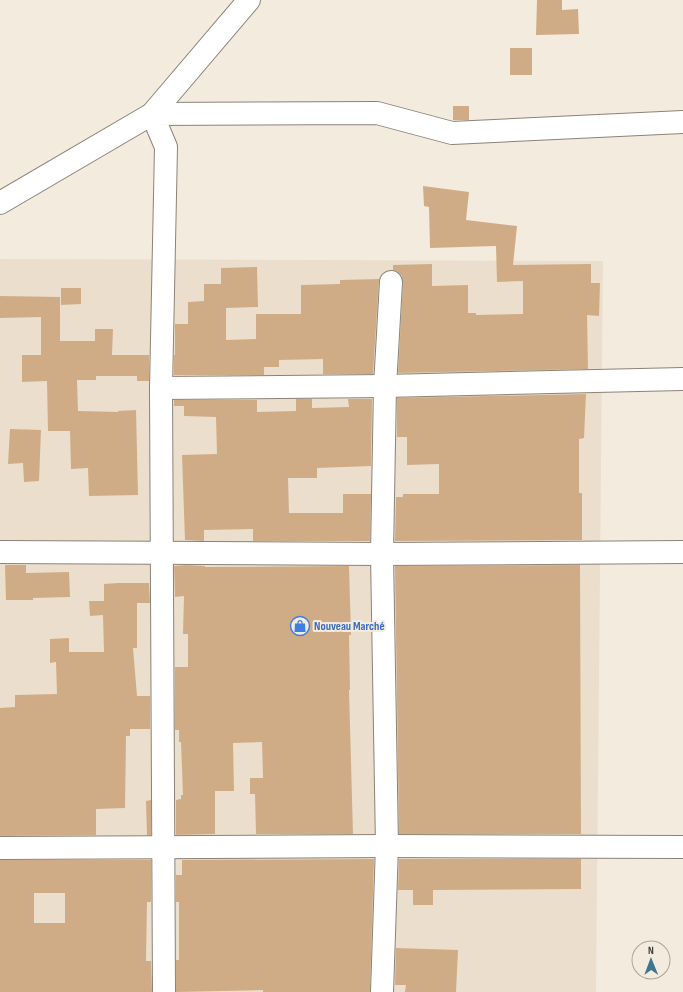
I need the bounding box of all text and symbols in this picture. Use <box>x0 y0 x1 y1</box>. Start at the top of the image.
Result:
shop icon: Nouveau Marché <box>289 615 311 637</box>
place label: Nouveau Marché <box>314 619 385 634</box>
north arrow <box>631 940 671 980</box>
text: N <box>648 944 654 957</box>

